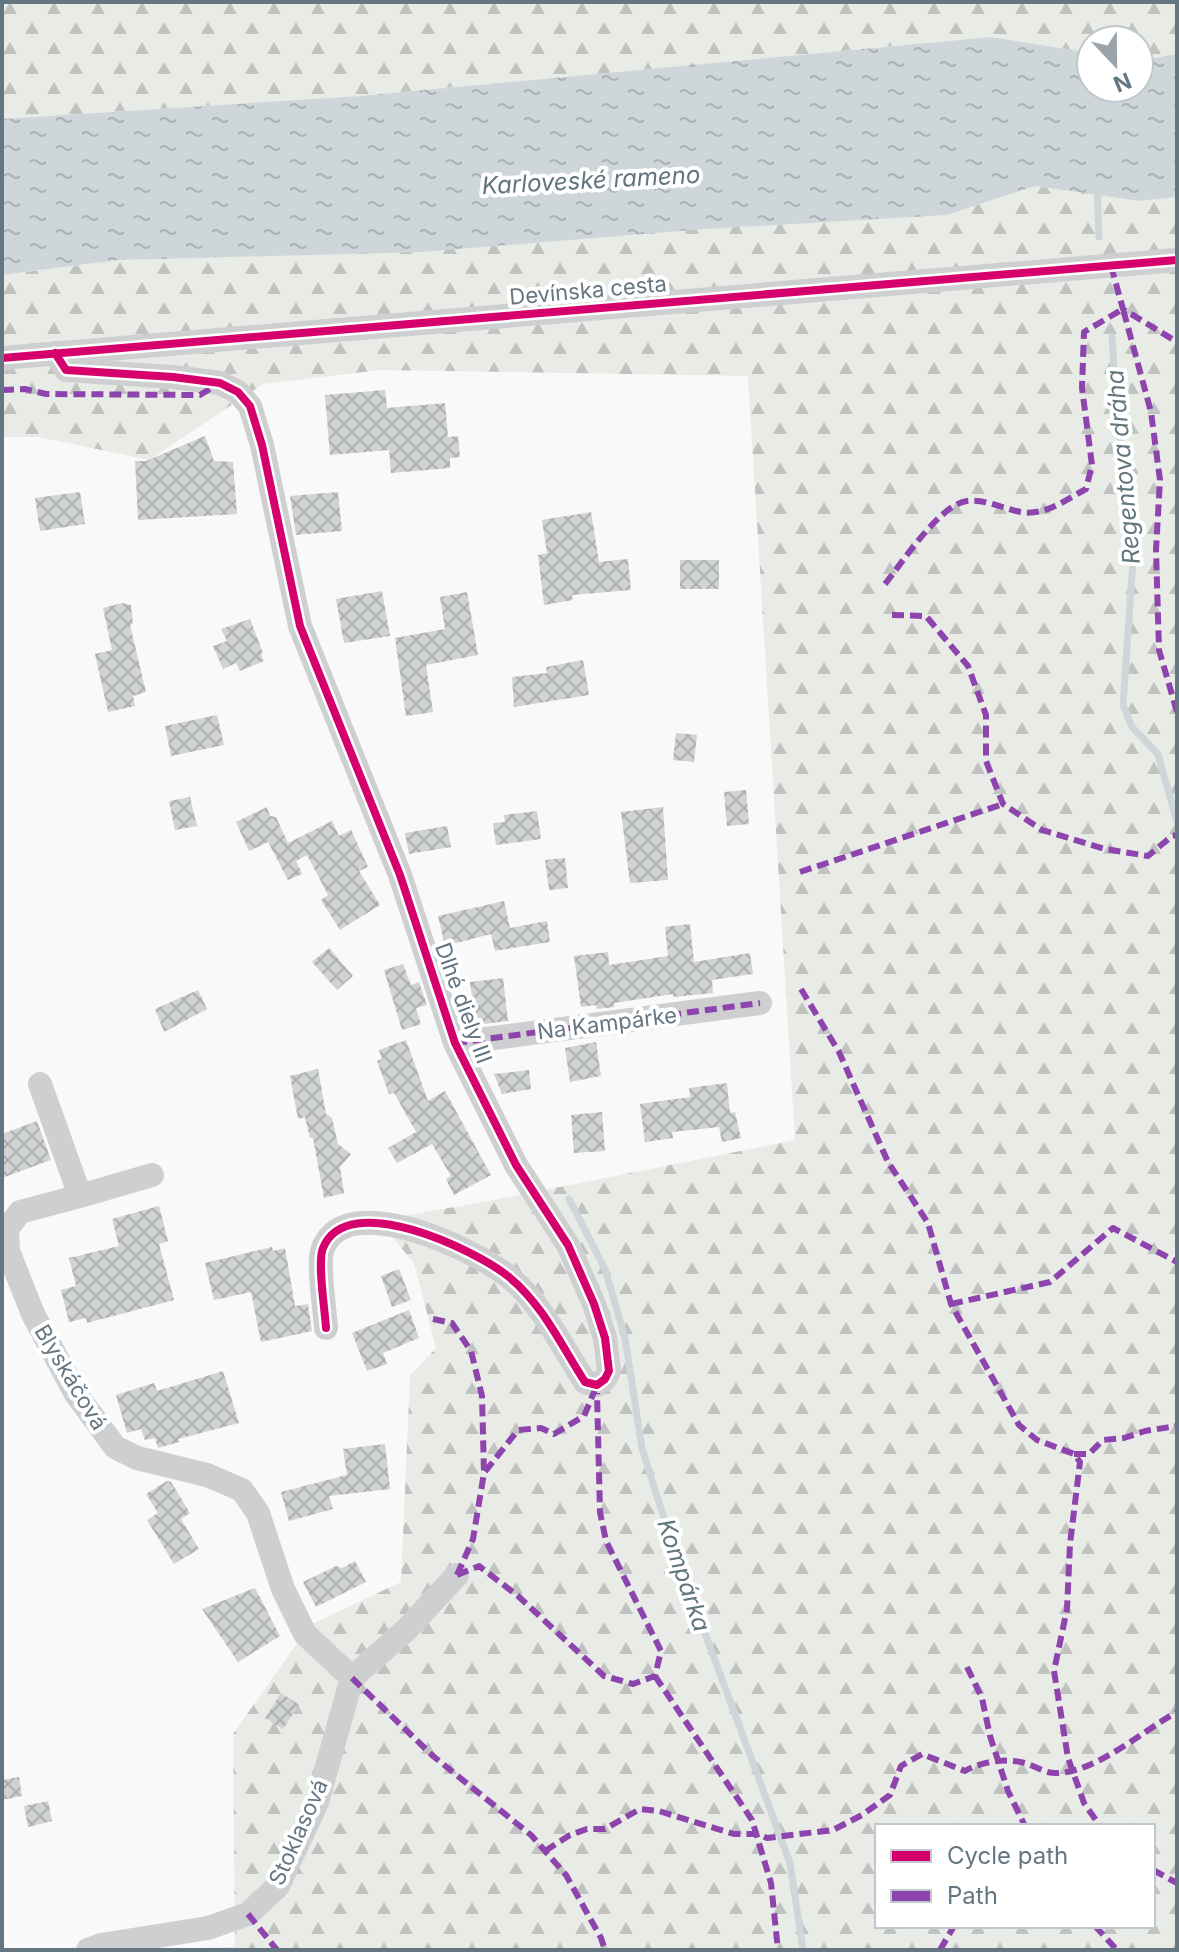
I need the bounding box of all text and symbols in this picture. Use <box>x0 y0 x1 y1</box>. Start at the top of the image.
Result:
north arrow <box>1075 24 1155 104</box>
text: N <box>1110 67 1135 98</box>
water label: Karloveské rameno <box>481 160 701 200</box>
street label: Devínska cesta <box>508 270 668 310</box>
water label: Regentova dráha <box>1100 369 1146 565</box>
street label: Dlhé diely III <box>430 939 498 1067</box>
street label: Na Kampárke <box>536 1002 678 1044</box>
street label: Blyskáčová <box>29 1320 113 1434</box>
water label: Kompárka <box>651 1515 717 1635</box>
street label: Stoklasová <box>263 1775 333 1889</box>
legend <box>875 1824 1155 1928</box>
text: Cycle path <box>947 1841 1068 1870</box>
text: Path <box>947 1881 998 1910</box>

